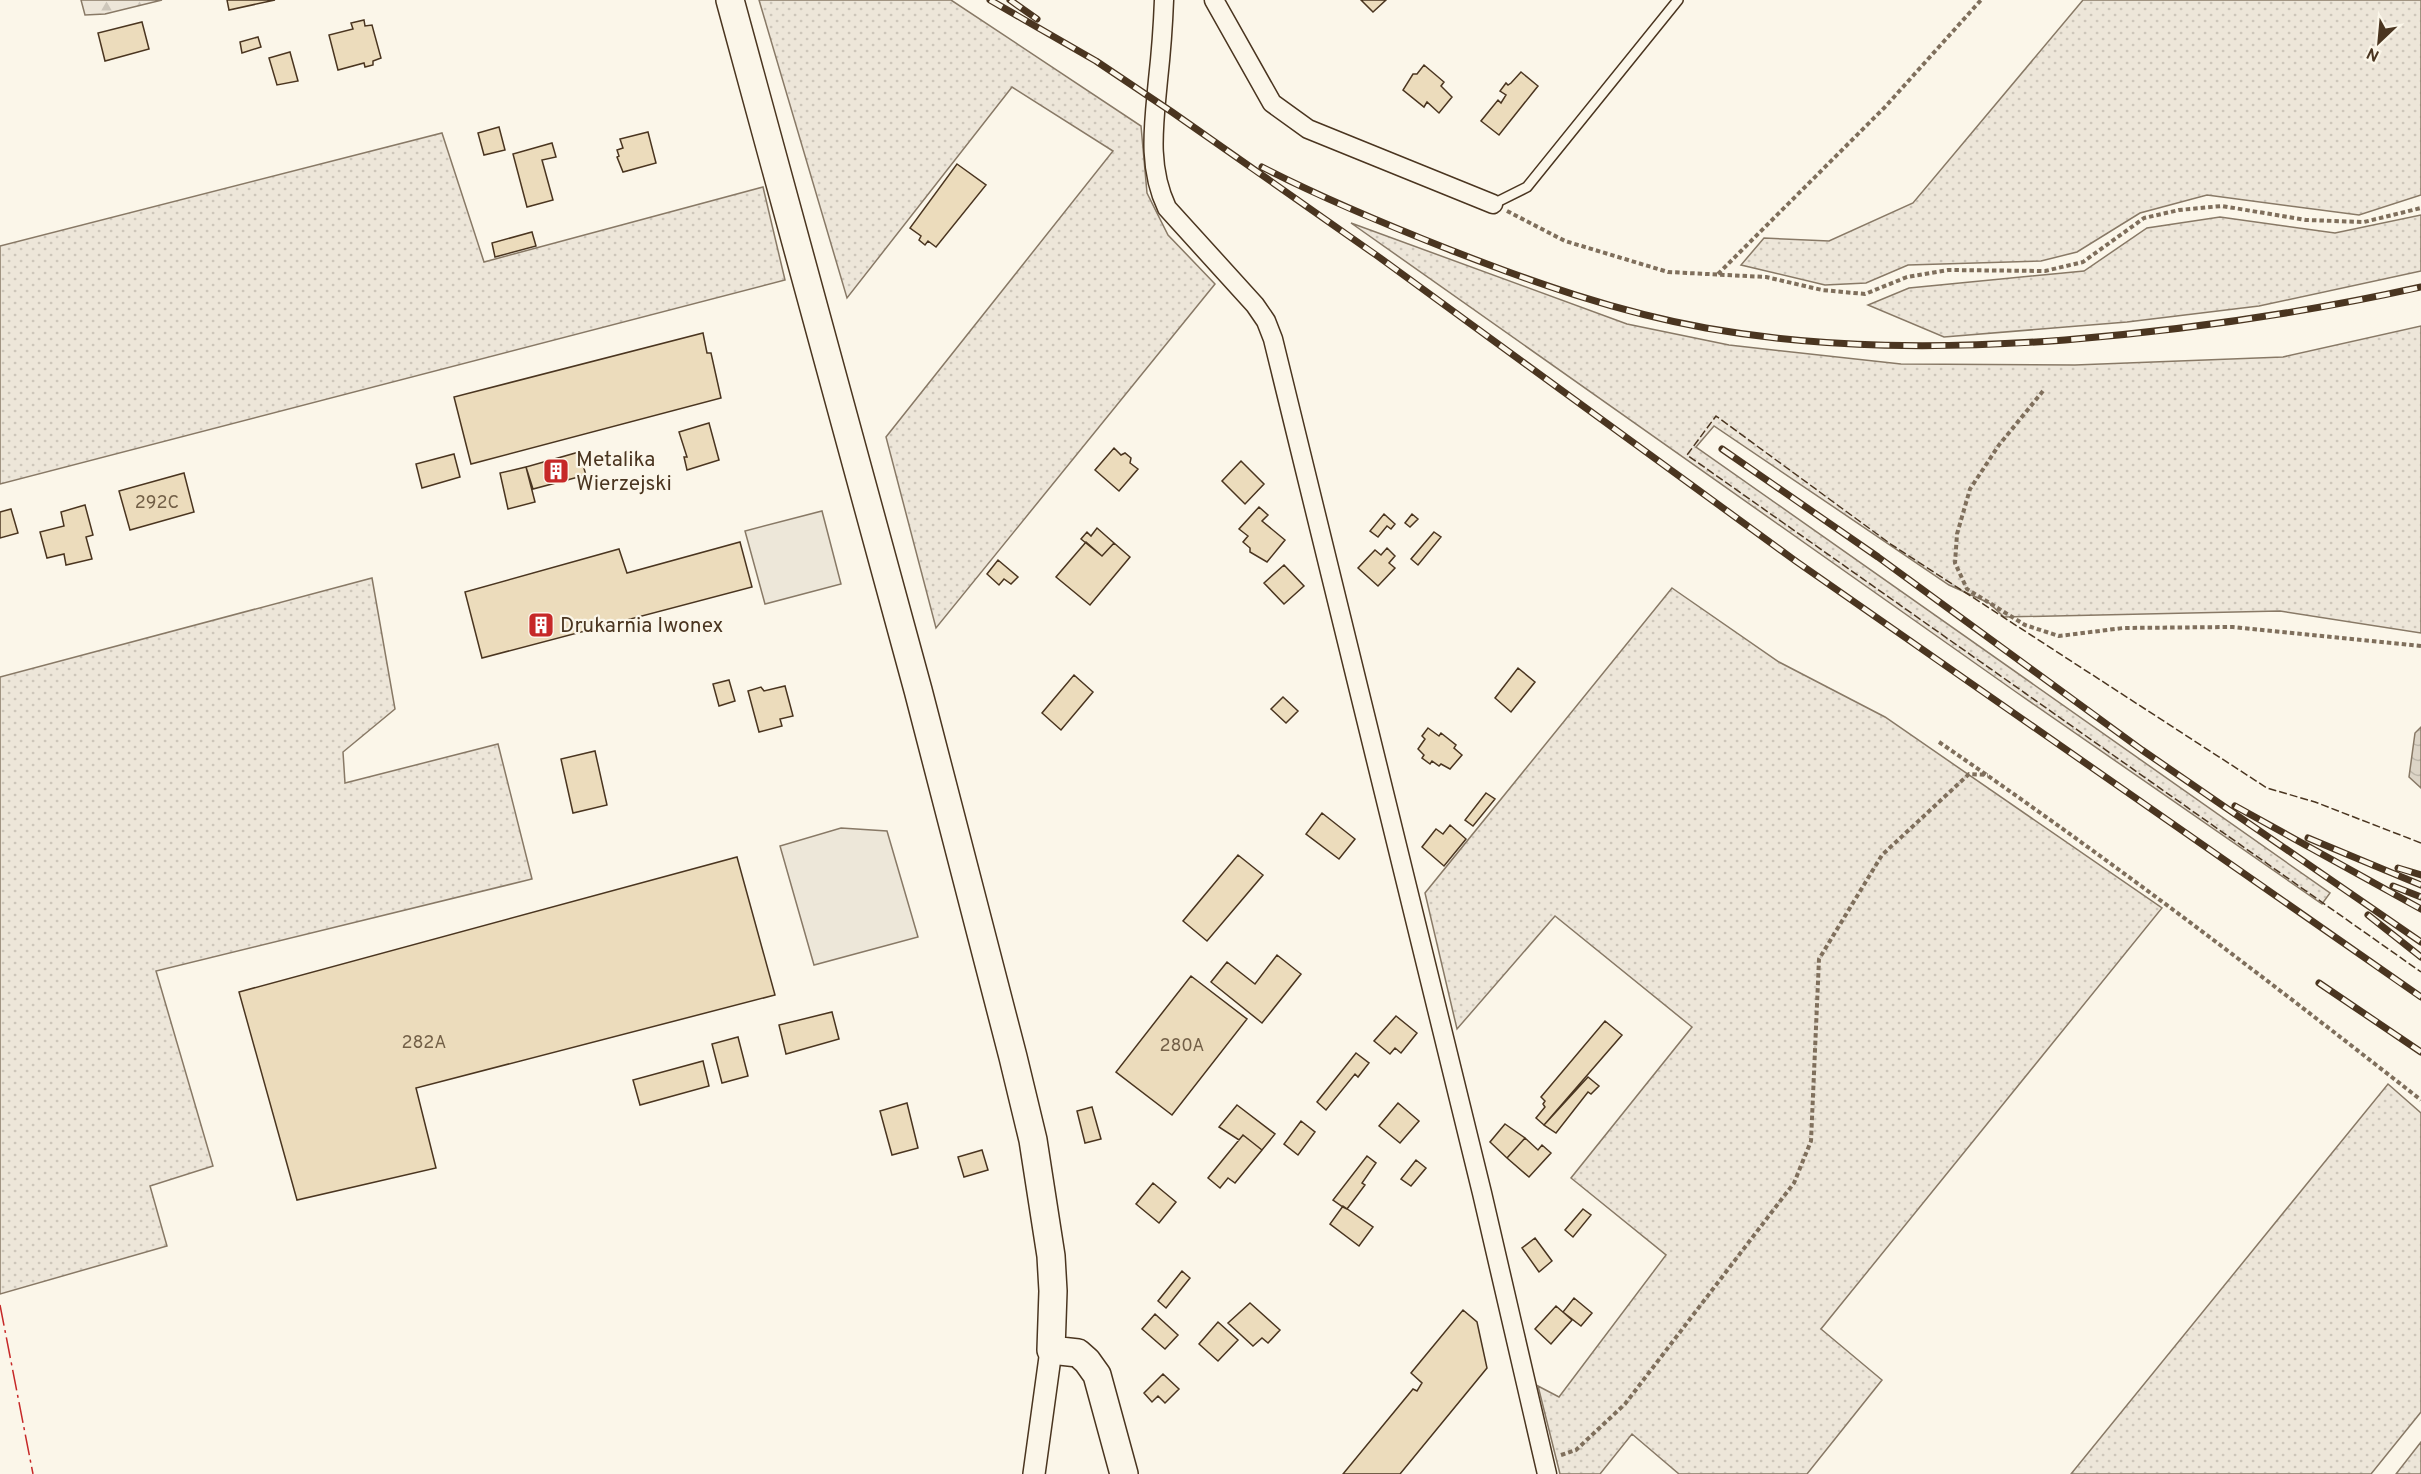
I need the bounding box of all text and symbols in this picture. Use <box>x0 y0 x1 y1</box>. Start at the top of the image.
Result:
north arrow <box>2349 12 2409 72</box>
text: N <box>2364 42 2383 65</box>
place label: Metalika Wierzejski <box>576 447 672 498</box>
building icon: Metalika Wierzejski <box>541 456 571 486</box>
house number: 292C <box>135 492 179 515</box>
building icon: Drukarnia Iwonex <box>526 610 556 640</box>
place label: Drukarnia Iwonex <box>560 613 724 640</box>
house number: 282A <box>402 1032 446 1055</box>
house number: 280A <box>1159 1035 1205 1058</box>

